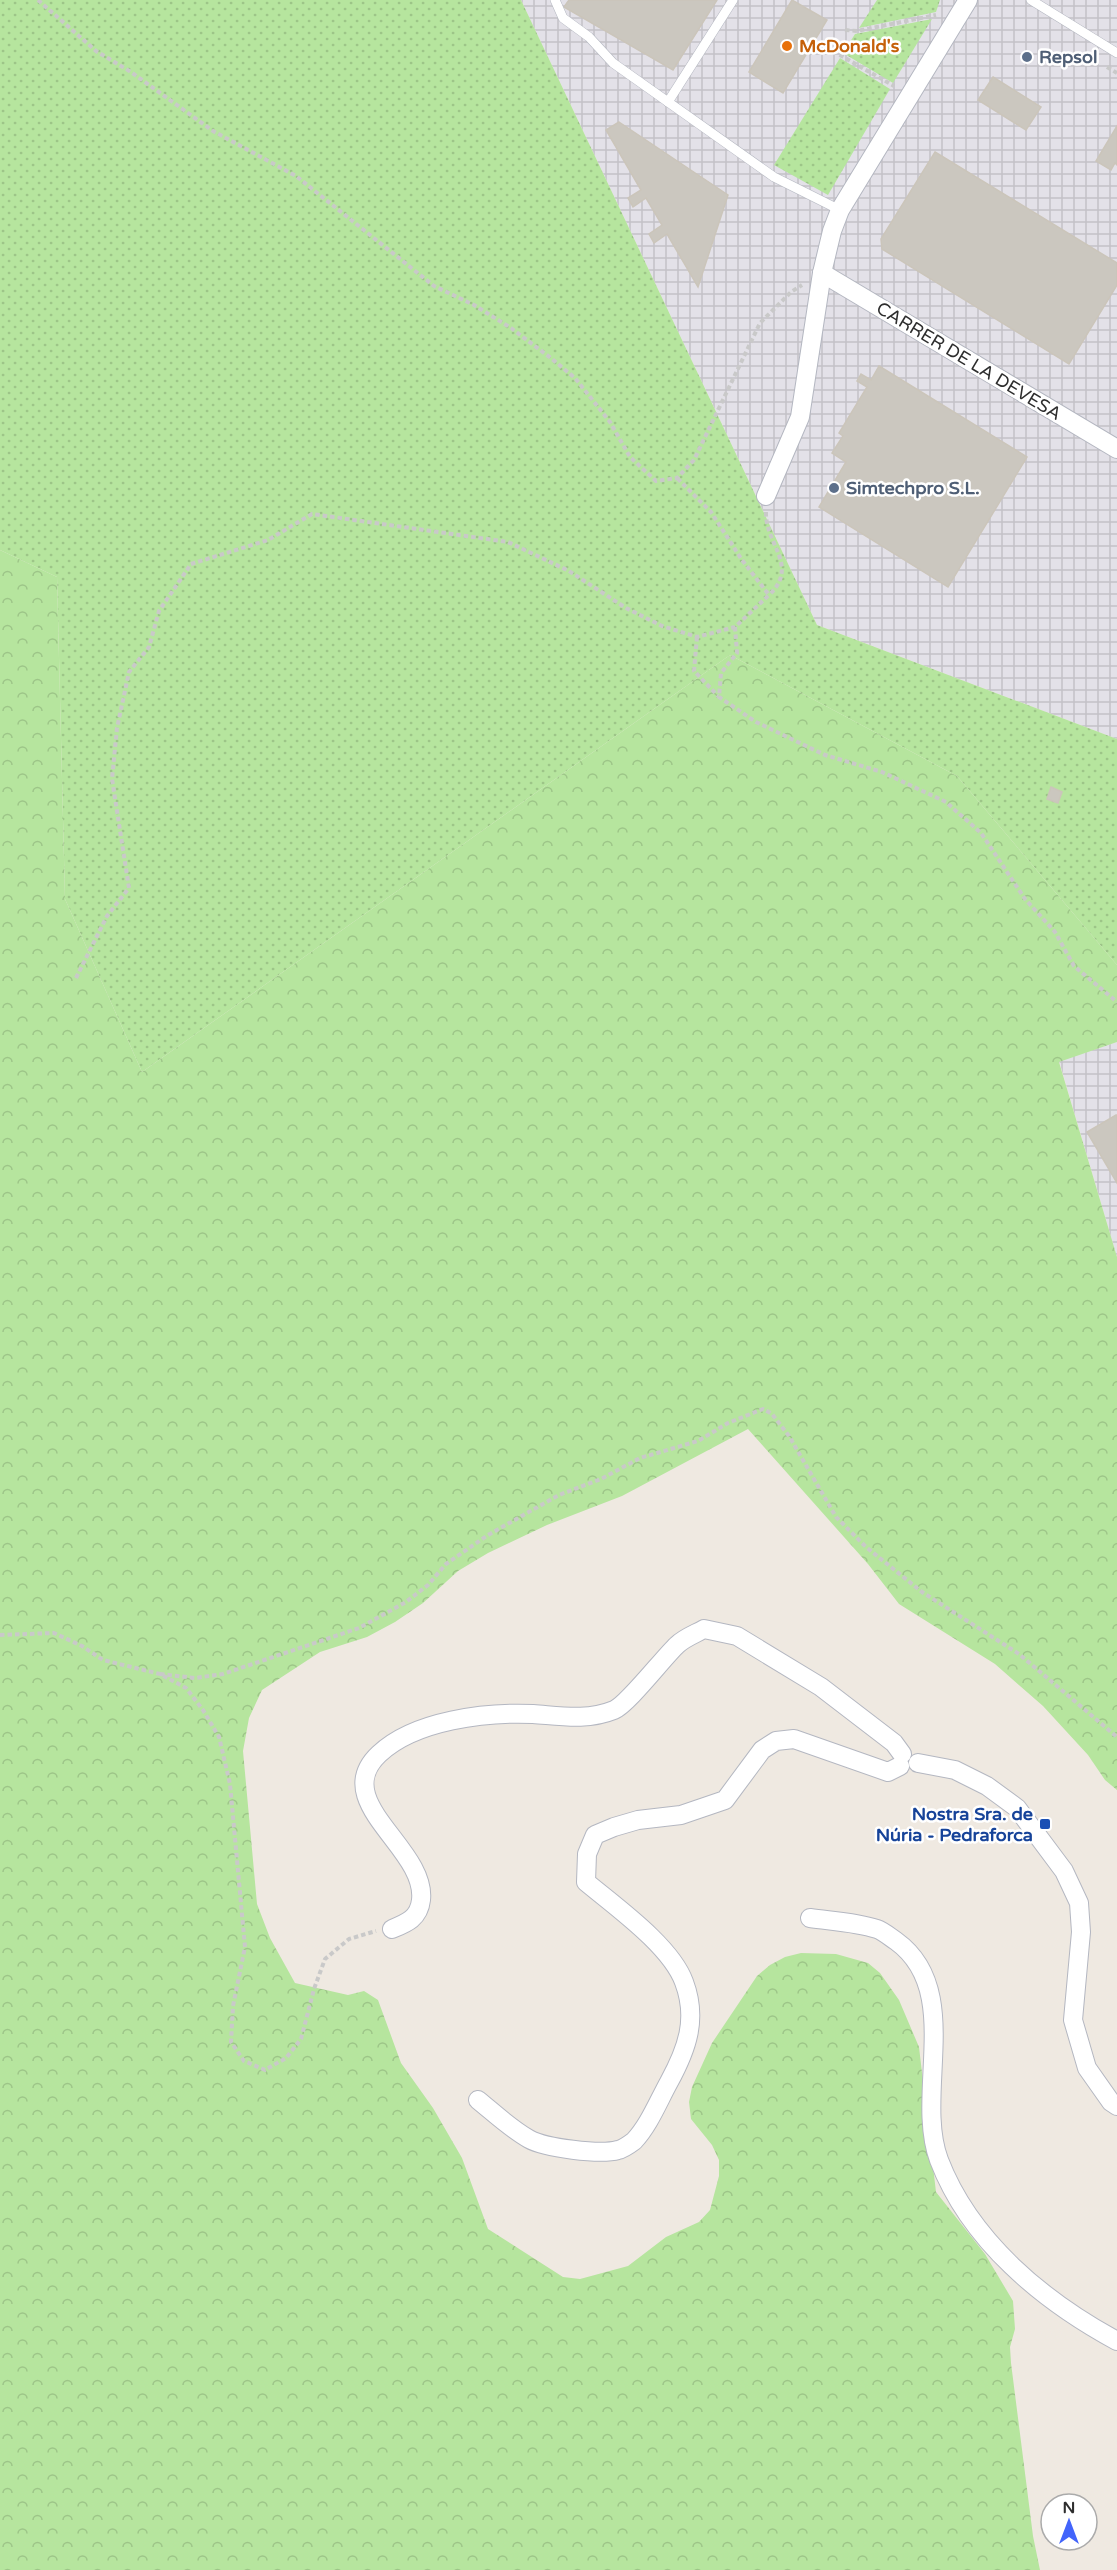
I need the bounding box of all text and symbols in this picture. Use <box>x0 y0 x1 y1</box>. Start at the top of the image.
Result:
place label: McDonald's <box>799 35 900 57</box>
marker: McDonald's <box>780 39 794 53</box>
place label: Repsol <box>1039 46 1097 68</box>
marker: Repsol <box>1020 50 1034 64</box>
street label: CARRER DE LA DEVESA <box>873 297 1065 425</box>
place label: Simtechpro S.L. <box>846 477 980 499</box>
marker: Simtechpro S.L. <box>827 481 841 495</box>
place label: Nostra Sra. de Núria - Pedraforca <box>876 1803 1033 1846</box>
marker: Nostra Sra. de Núria - Pedraforca <box>1038 1817 1052 1831</box>
north arrow <box>1039 2492 1099 2552</box>
text: N <box>1063 2498 1075 2518</box>

